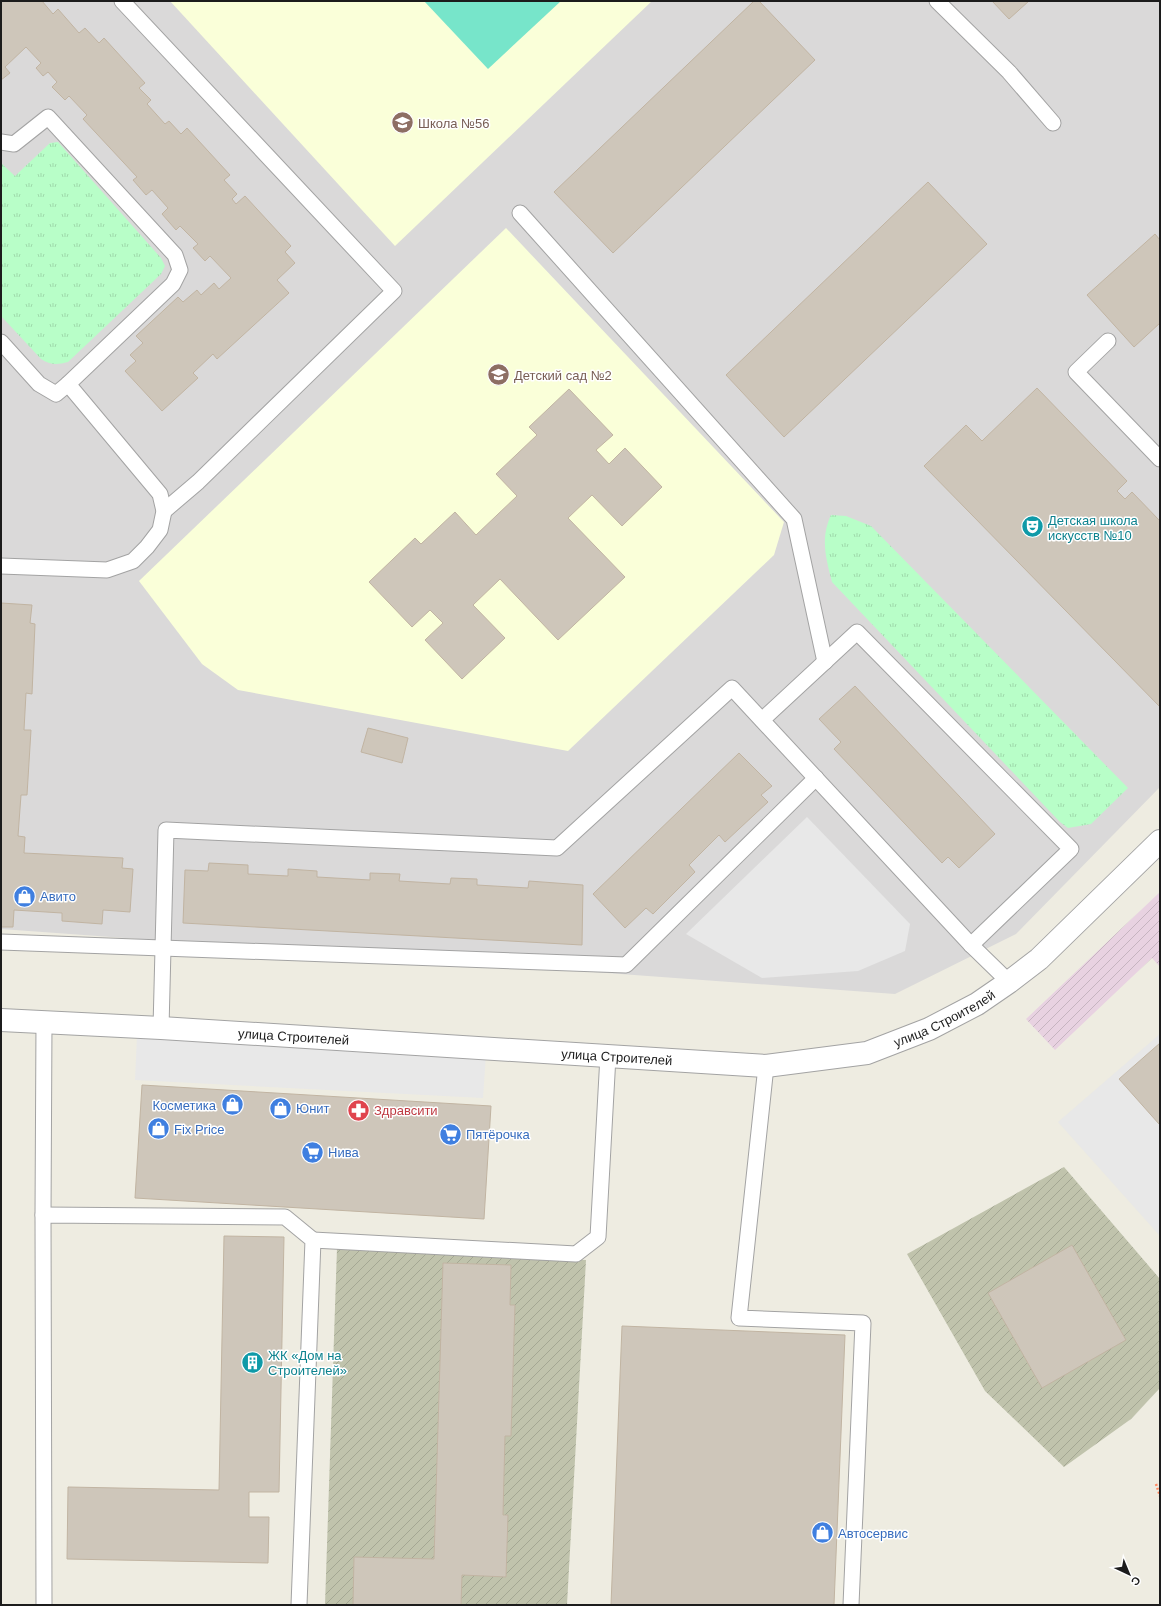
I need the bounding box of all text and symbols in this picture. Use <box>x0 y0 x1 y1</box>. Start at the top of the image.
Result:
school or university icon: Школа №56 <box>390 110 416 136</box>
place label: Школа №56 <box>418 116 490 131</box>
school or university icon: Детский сад №2 <box>486 362 512 388</box>
place label: Детский сад №2 <box>514 368 612 383</box>
place label: Детская школа искусств №10 <box>1048 513 1139 543</box>
theatre icon: Детская школа искусств №10 <box>1019 514 1045 540</box>
shop icon: Авито <box>11 883 37 909</box>
place label: Авито <box>40 889 76 904</box>
street label: улица Строителей <box>892 987 998 1050</box>
street label: улица Строителей <box>238 1026 349 1048</box>
street label: улица Строителей <box>561 1046 673 1068</box>
shop icon: Косметика <box>219 1092 245 1118</box>
shop icon: Юнит <box>267 1095 293 1121</box>
pharmacy icon: Здравсити <box>346 1097 372 1123</box>
place label: Косметика <box>153 1098 217 1113</box>
place label: Юнит <box>296 1101 330 1116</box>
place label: Здравсити <box>374 1103 438 1118</box>
shop icon: Fix Price <box>146 1116 172 1142</box>
supermarket icon: Пятёрочка <box>437 1121 463 1147</box>
place label: Fix Price <box>174 1122 225 1137</box>
place label: Пятёрочка <box>466 1127 530 1142</box>
supermarket icon: Нива <box>300 1139 326 1165</box>
place label: Нива <box>328 1145 359 1160</box>
place label: ЖК «Дом на Строителей» <box>268 1348 347 1378</box>
building icon: ЖК «Дом на Строителей» <box>239 1349 265 1375</box>
shop icon: Автосервис <box>809 1520 835 1546</box>
place label: Автосервис <box>838 1526 908 1541</box>
north arrow <box>1109 1554 1149 1594</box>
text: С <box>1129 1574 1143 1588</box>

